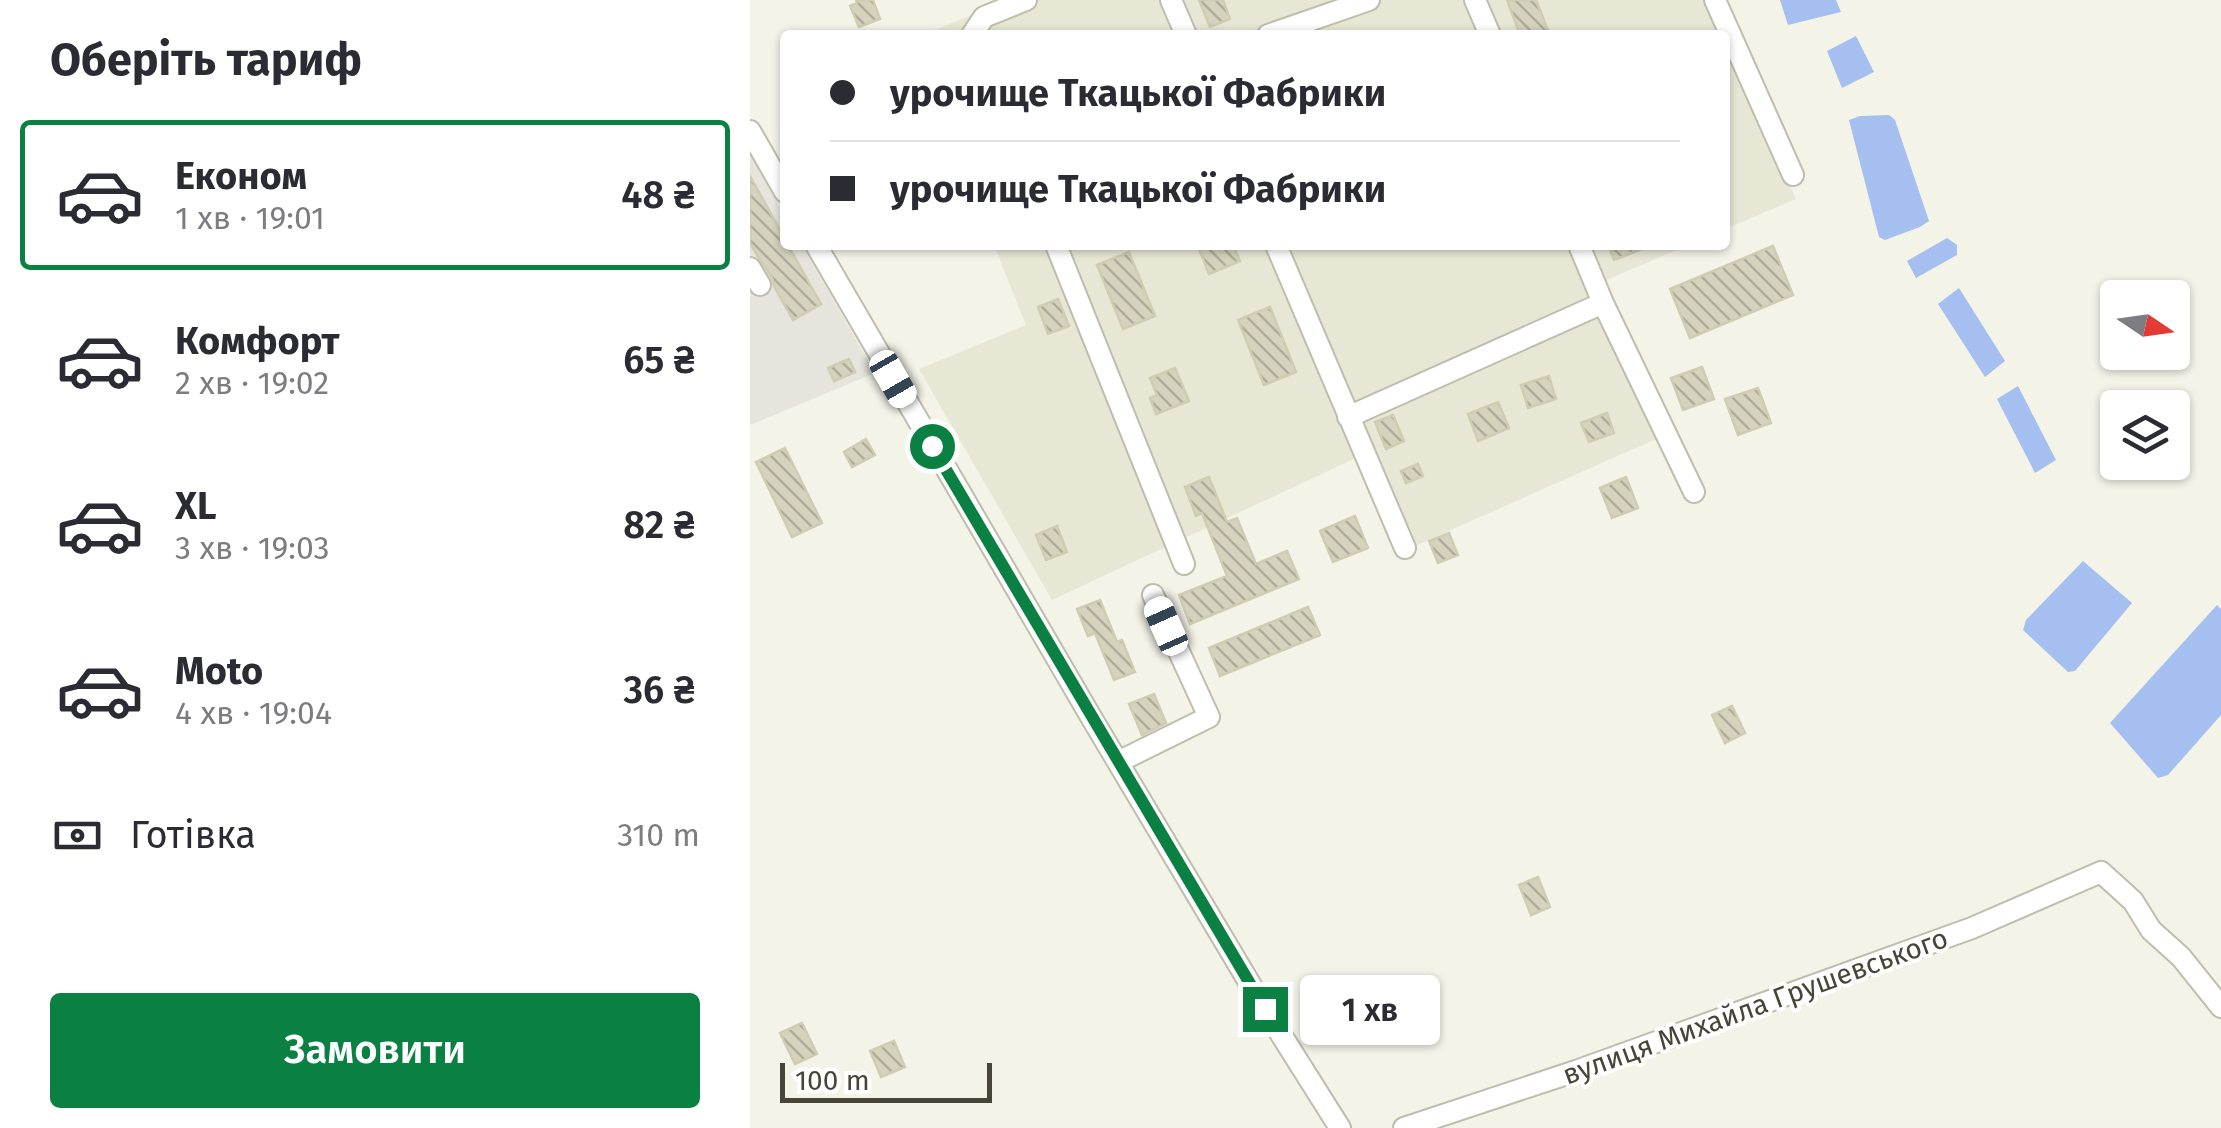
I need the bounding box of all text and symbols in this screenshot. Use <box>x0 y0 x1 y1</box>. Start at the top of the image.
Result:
text: Оберіть тариф <box>50 33 362 87</box>
text: урочище Ткацької Фабрики <box>890 70 1386 116</box>
icon: car <box>55 150 145 240</box>
text: Економ <box>175 153 307 199</box>
text: урочище Ткацької Фабрики <box>890 166 1386 212</box>
text: 48 ₴ <box>621 172 695 218</box>
text: 1 хв · 19:01 <box>175 199 325 237</box>
north arrow <box>2100 280 2190 370</box>
map controls <box>2100 280 2190 480</box>
icon: car <box>55 315 145 405</box>
text: Комфорт <box>175 318 339 364</box>
text: 65 ₴ <box>623 337 695 383</box>
car <box>865 346 921 412</box>
text: 2 хв · 19:02 <box>175 364 329 402</box>
button: layers <box>2100 390 2190 480</box>
route start <box>910 424 955 469</box>
icon: car <box>55 480 145 570</box>
text: XL <box>175 483 217 529</box>
text: 82 ₴ <box>623 502 695 548</box>
text: 3 хв · 19:03 <box>175 529 330 567</box>
car <box>1140 592 1192 660</box>
icon: car <box>55 645 145 735</box>
text: Moto <box>175 648 263 694</box>
text: 36 ₴ <box>624 667 695 713</box>
text: 4 хв · 19:04 <box>175 694 332 732</box>
icon: cash <box>50 808 105 863</box>
text: Готівка <box>130 812 256 858</box>
text: 310 m <box>617 816 700 854</box>
street label: вулиця Михайла Грушевського <box>1558 921 1952 1092</box>
callout: 1 хв <box>1300 974 1440 1044</box>
route end <box>1243 987 1288 1032</box>
text: 1 хв <box>1342 991 1398 1029</box>
button: Замовити <box>50 993 700 1108</box>
scale bar <box>780 1058 992 1102</box>
text: 100 m <box>795 1064 870 1097</box>

